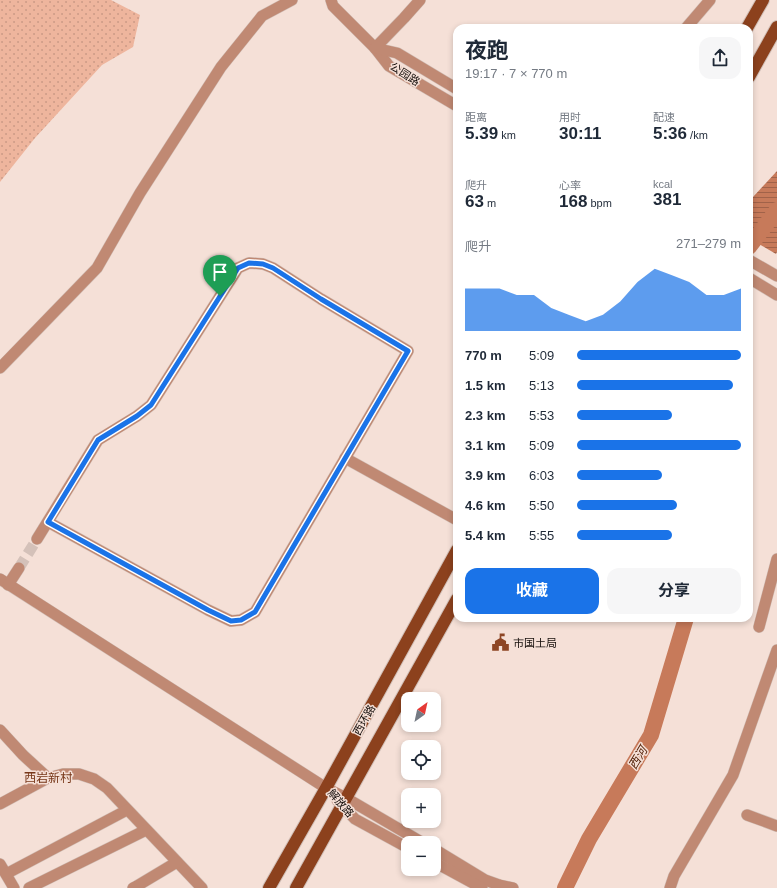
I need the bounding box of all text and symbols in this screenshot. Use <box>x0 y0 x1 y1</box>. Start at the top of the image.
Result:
button: share <box>699 37 741 79</box>
text: 夜跑 <box>465 38 509 63</box>
street label: 公园路 <box>388 60 422 88</box>
text: 19:17 · 7 × 770 m <box>465 66 567 81</box>
text: 距离 <box>465 111 487 123</box>
text: 用时 <box>559 111 581 123</box>
text: 配速 <box>653 111 675 123</box>
text: 5.39 <box>465 124 498 143</box>
text: 30:11 <box>559 124 602 143</box>
text: 5:36 <box>653 124 687 143</box>
text: km <box>498 129 516 141</box>
text: /km <box>687 129 708 141</box>
text: kcal <box>653 178 673 190</box>
text: 爬升 <box>465 179 487 191</box>
text: 心率 <box>559 179 581 191</box>
text: 381 <box>653 190 681 209</box>
text: 63 <box>465 192 484 211</box>
text: 168 <box>559 192 587 211</box>
text: m <box>484 197 496 209</box>
text: bpm <box>587 197 612 209</box>
text: 271–279 m <box>676 236 741 251</box>
text: 爬升 <box>465 239 491 254</box>
pin <box>203 255 237 296</box>
icon: arrive <box>209 261 231 283</box>
text: 770 m <box>465 348 502 363</box>
text: 5:09 <box>529 348 554 363</box>
text: 1.5 km <box>465 378 505 393</box>
text: 5:13 <box>529 378 554 393</box>
text: 2.3 km <box>465 408 505 423</box>
text: 5:53 <box>529 408 554 423</box>
text: 3.1 km <box>465 438 505 453</box>
text: 5:09 <box>529 438 554 453</box>
text: 3.9 km <box>465 468 505 483</box>
text: 6:03 <box>529 468 554 483</box>
text: 4.6 km <box>465 498 505 513</box>
text: 5:50 <box>529 498 554 513</box>
text: 5.4 km <box>465 528 505 543</box>
text: 5:55 <box>529 528 554 543</box>
button: 收藏 <box>465 568 599 614</box>
button: 分享 <box>607 568 741 614</box>
public building icon: 市国土局 <box>490 633 510 653</box>
place label: 市国土局 <box>513 637 557 649</box>
north arrow <box>401 692 441 732</box>
map controls <box>401 692 441 876</box>
street label: 西环路 <box>351 703 377 737</box>
button: locate <box>401 740 441 780</box>
water label: 西河 <box>626 742 651 772</box>
district label: 西岩新村 <box>24 771 73 785</box>
street label: 解放路 <box>326 787 356 819</box>
button: + <box>401 788 441 828</box>
button: − <box>401 836 441 876</box>

